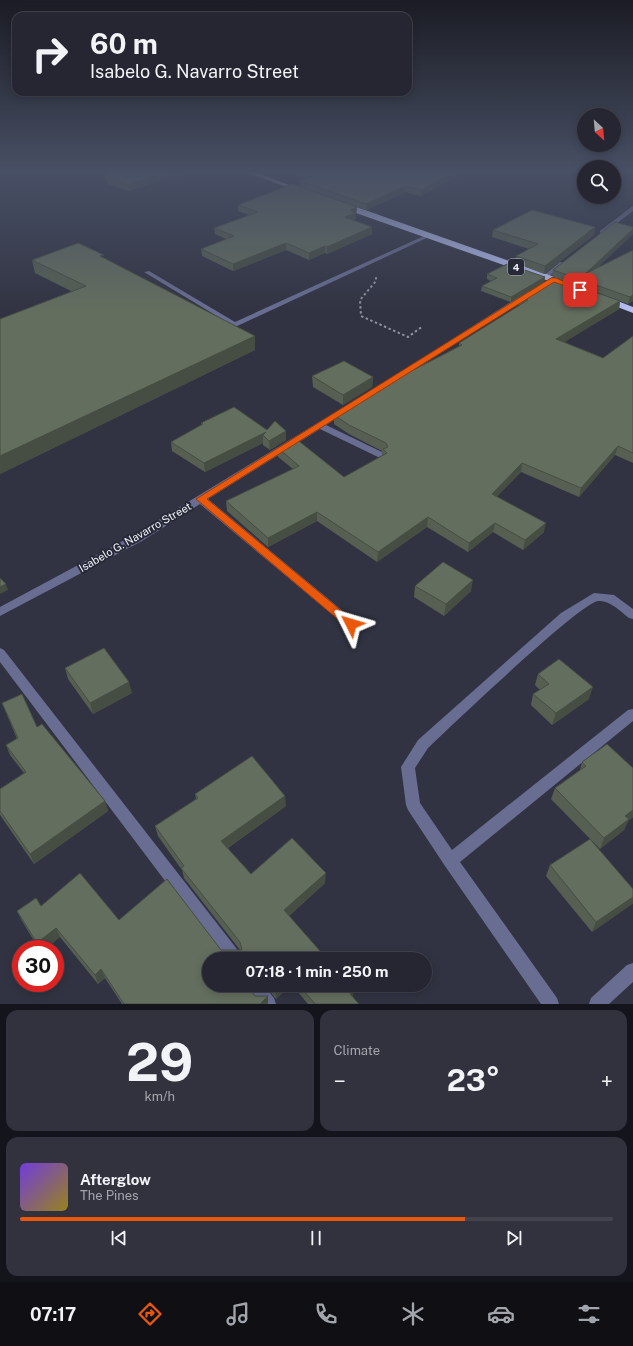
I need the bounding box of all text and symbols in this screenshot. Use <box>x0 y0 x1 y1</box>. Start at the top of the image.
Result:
text: 60 m <box>90 27 158 60</box>
icon: right <box>24 28 76 80</box>
text: Isabelo G. Navarro Street <box>90 61 299 82</box>
north arrow <box>577 108 621 152</box>
map controls <box>577 108 621 204</box>
button: search <box>577 160 621 204</box>
road number: 4 <box>508 259 524 275</box>
pin <box>563 273 597 307</box>
icon: arrive <box>569 279 591 301</box>
street label: Isabelo G. Navarro Street <box>77 500 193 574</box>
position arrow <box>330 603 372 645</box>
speed limit sign: 30 <box>12 940 64 992</box>
text: 07:18 · 1 min · 250 m <box>246 963 388 980</box>
text: 29 <box>126 1032 193 1093</box>
text: Climate <box>334 1043 380 1058</box>
text: 23° <box>447 1062 500 1098</box>
text: − <box>334 1068 346 1094</box>
text: + <box>601 1068 613 1094</box>
text: km/h <box>144 1089 175 1104</box>
text: Afterglow <box>80 1171 151 1188</box>
text: The Pines <box>80 1188 139 1203</box>
icon: previous <box>108 1227 130 1249</box>
icon: pause <box>305 1227 327 1249</box>
icon: next <box>503 1227 525 1249</box>
icon: directions <box>136 1300 164 1328</box>
icon: music <box>224 1300 252 1328</box>
icon: phone <box>312 1300 340 1328</box>
icon: climate <box>399 1300 427 1328</box>
icon: car <box>487 1300 515 1328</box>
icon: filters <box>575 1300 603 1328</box>
text: 07:17 <box>30 1304 76 1325</box>

